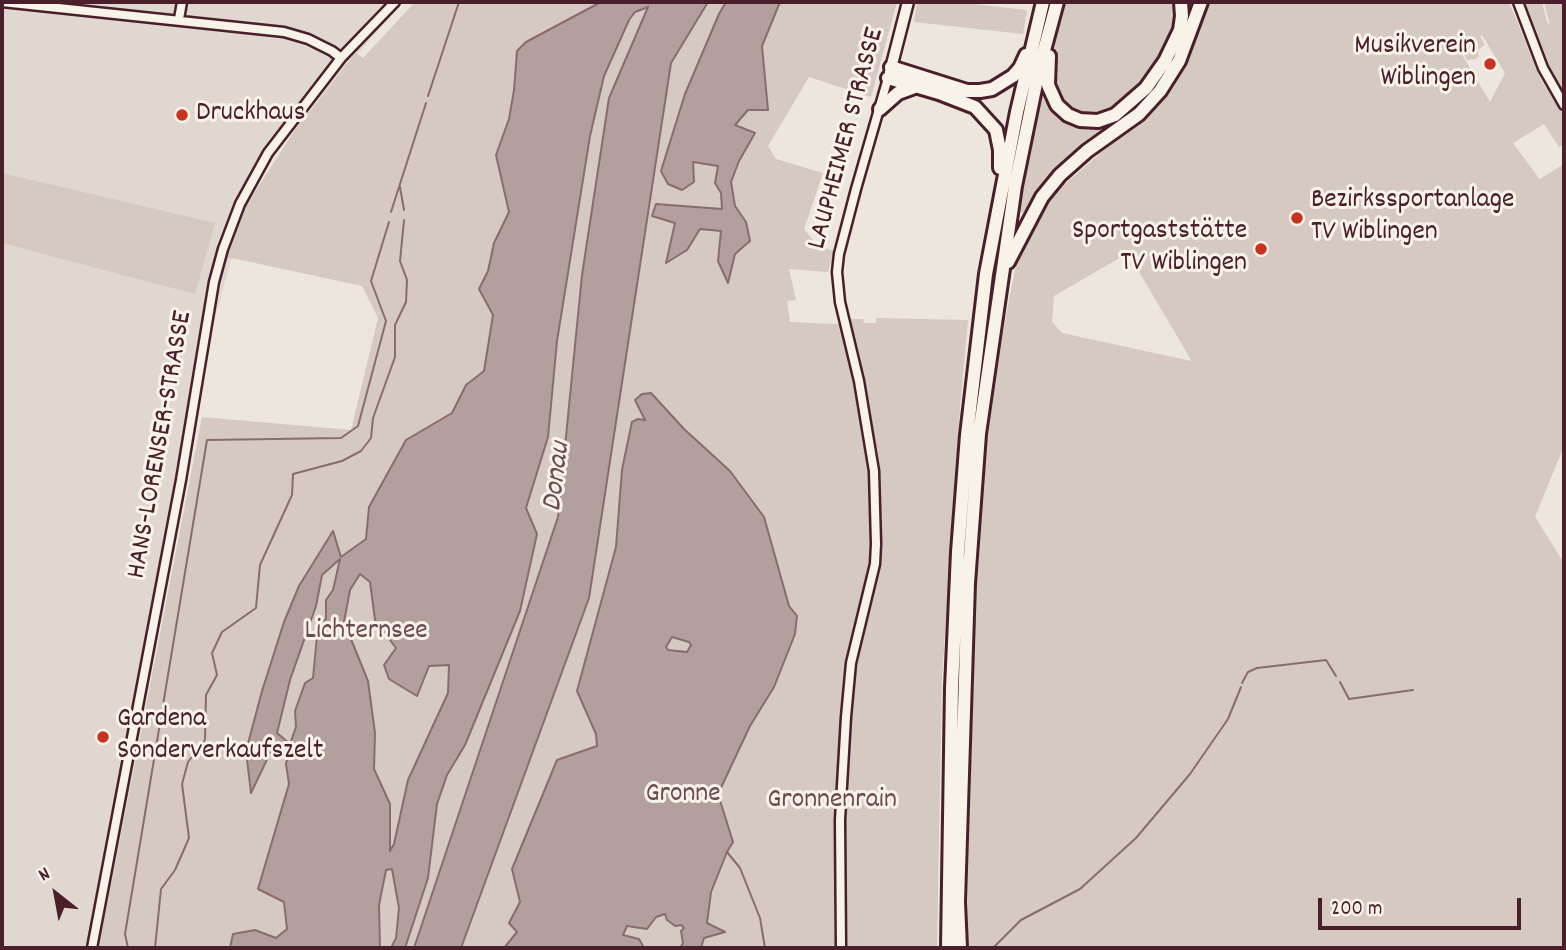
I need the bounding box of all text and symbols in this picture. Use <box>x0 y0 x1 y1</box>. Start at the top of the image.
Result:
street label: LAUPHEIMER STRASSE <box>802 25 894 253</box>
place label: Musikverein Wiblingen <box>1354 31 1476 97</box>
marker: Musikverein Wiblingen <box>1482 56 1498 72</box>
place label: Druckhaus <box>196 98 305 132</box>
marker: Druckhaus <box>174 107 190 123</box>
place label: Bezirkssportanlage TV Wiblingen <box>1311 185 1514 251</box>
marker: Bezirkssportanlage TV Wiblingen <box>1289 210 1305 226</box>
place label: Sportgaststätte TV Wiblingen <box>1072 216 1247 282</box>
marker: Sportgaststätte TV Wiblingen <box>1253 241 1269 257</box>
street label: HANS-LORENSER-STRASSE <box>122 309 202 581</box>
water label: Donau <box>537 440 581 514</box>
park label: Lichternsee <box>304 616 428 650</box>
place label: Gardena Sonderverkaufszelt <box>117 704 323 770</box>
marker: Gardena Sonderverkaufszelt <box>95 729 111 745</box>
park label: Gronne <box>645 779 721 813</box>
park label: Gronnenrain <box>767 785 897 819</box>
north arrow <box>21 859 91 929</box>
text: N <box>34 862 56 890</box>
scale bar <box>1321 884 1524 928</box>
text: 200 m <box>1331 895 1382 925</box>

